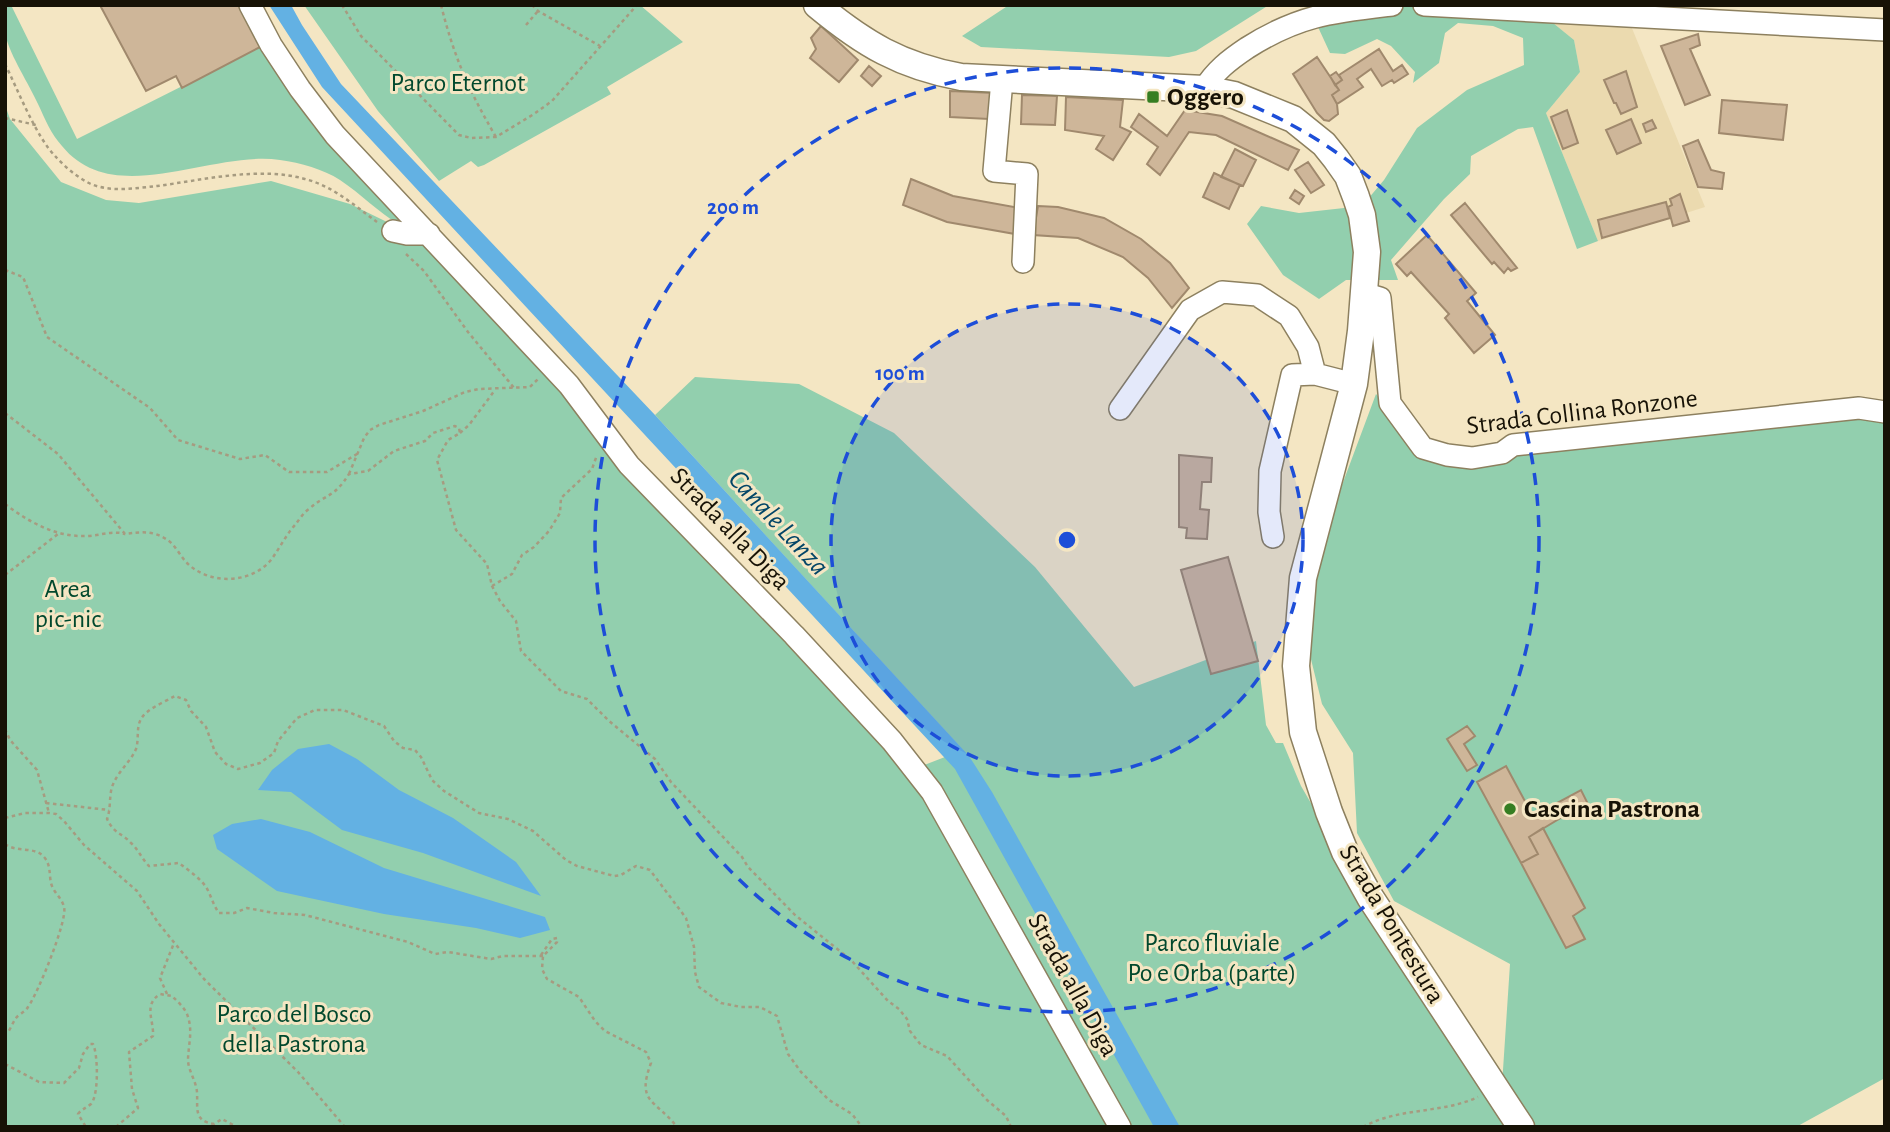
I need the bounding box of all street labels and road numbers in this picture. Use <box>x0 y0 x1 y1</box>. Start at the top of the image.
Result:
street label: Strada Collina Ronzone <box>1465 385 1699 439</box>
street label: Strada alla Diga <box>665 463 795 595</box>
street label: Strada Pontestura <box>1335 840 1449 1008</box>
street label: Strada alla Diga <box>1023 909 1123 1061</box>

